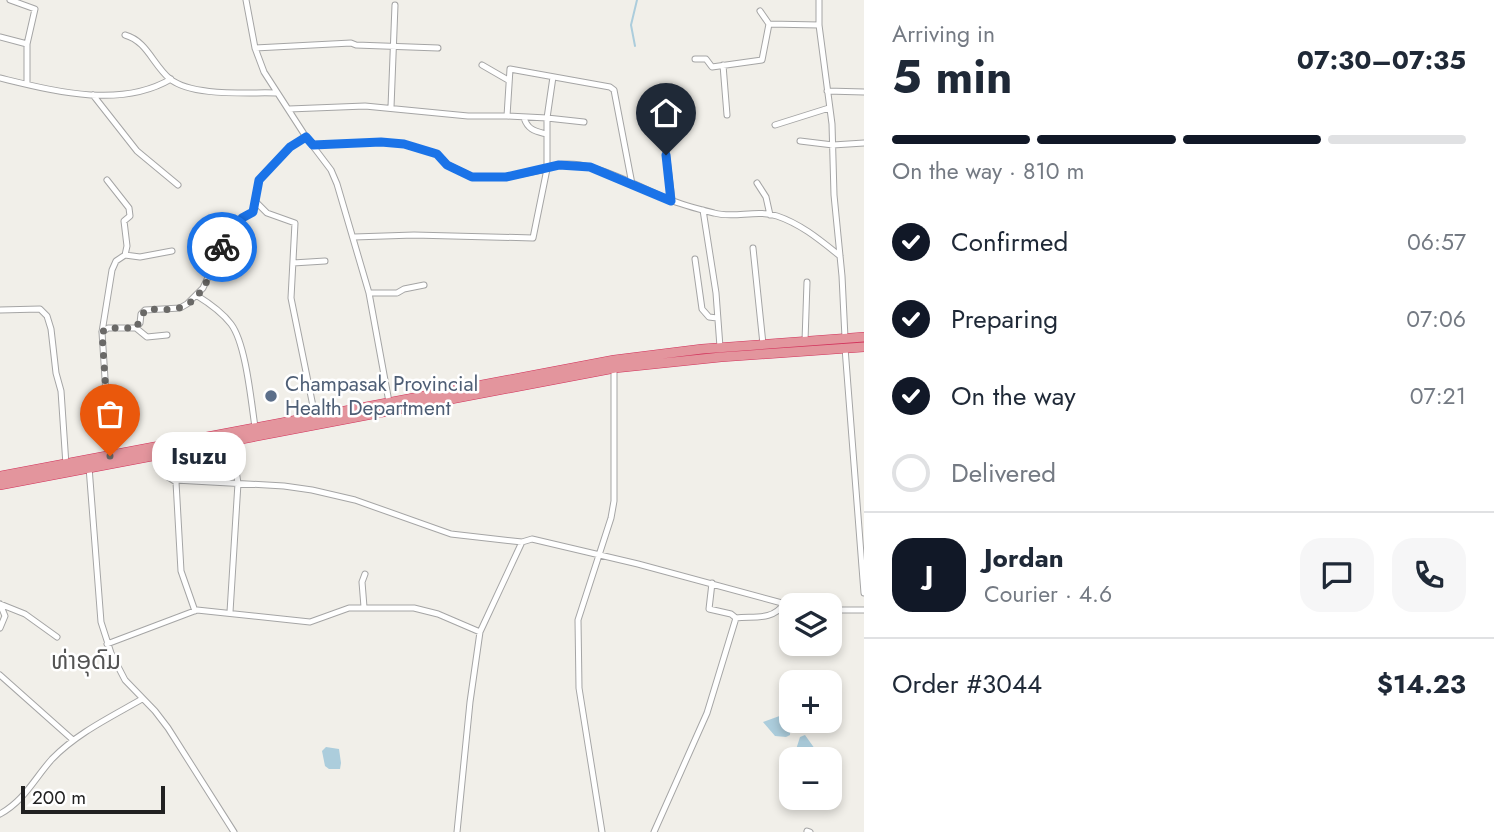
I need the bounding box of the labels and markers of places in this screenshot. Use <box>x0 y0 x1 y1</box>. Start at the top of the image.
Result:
pin <box>636 83 696 155</box>
place label: Champasak Provincial Health Department <box>285 369 478 423</box>
pin <box>80 384 140 456</box>
marker: Champasak Provincial Health Department <box>263 388 279 404</box>
callout: Isuzu <box>152 432 246 480</box>

